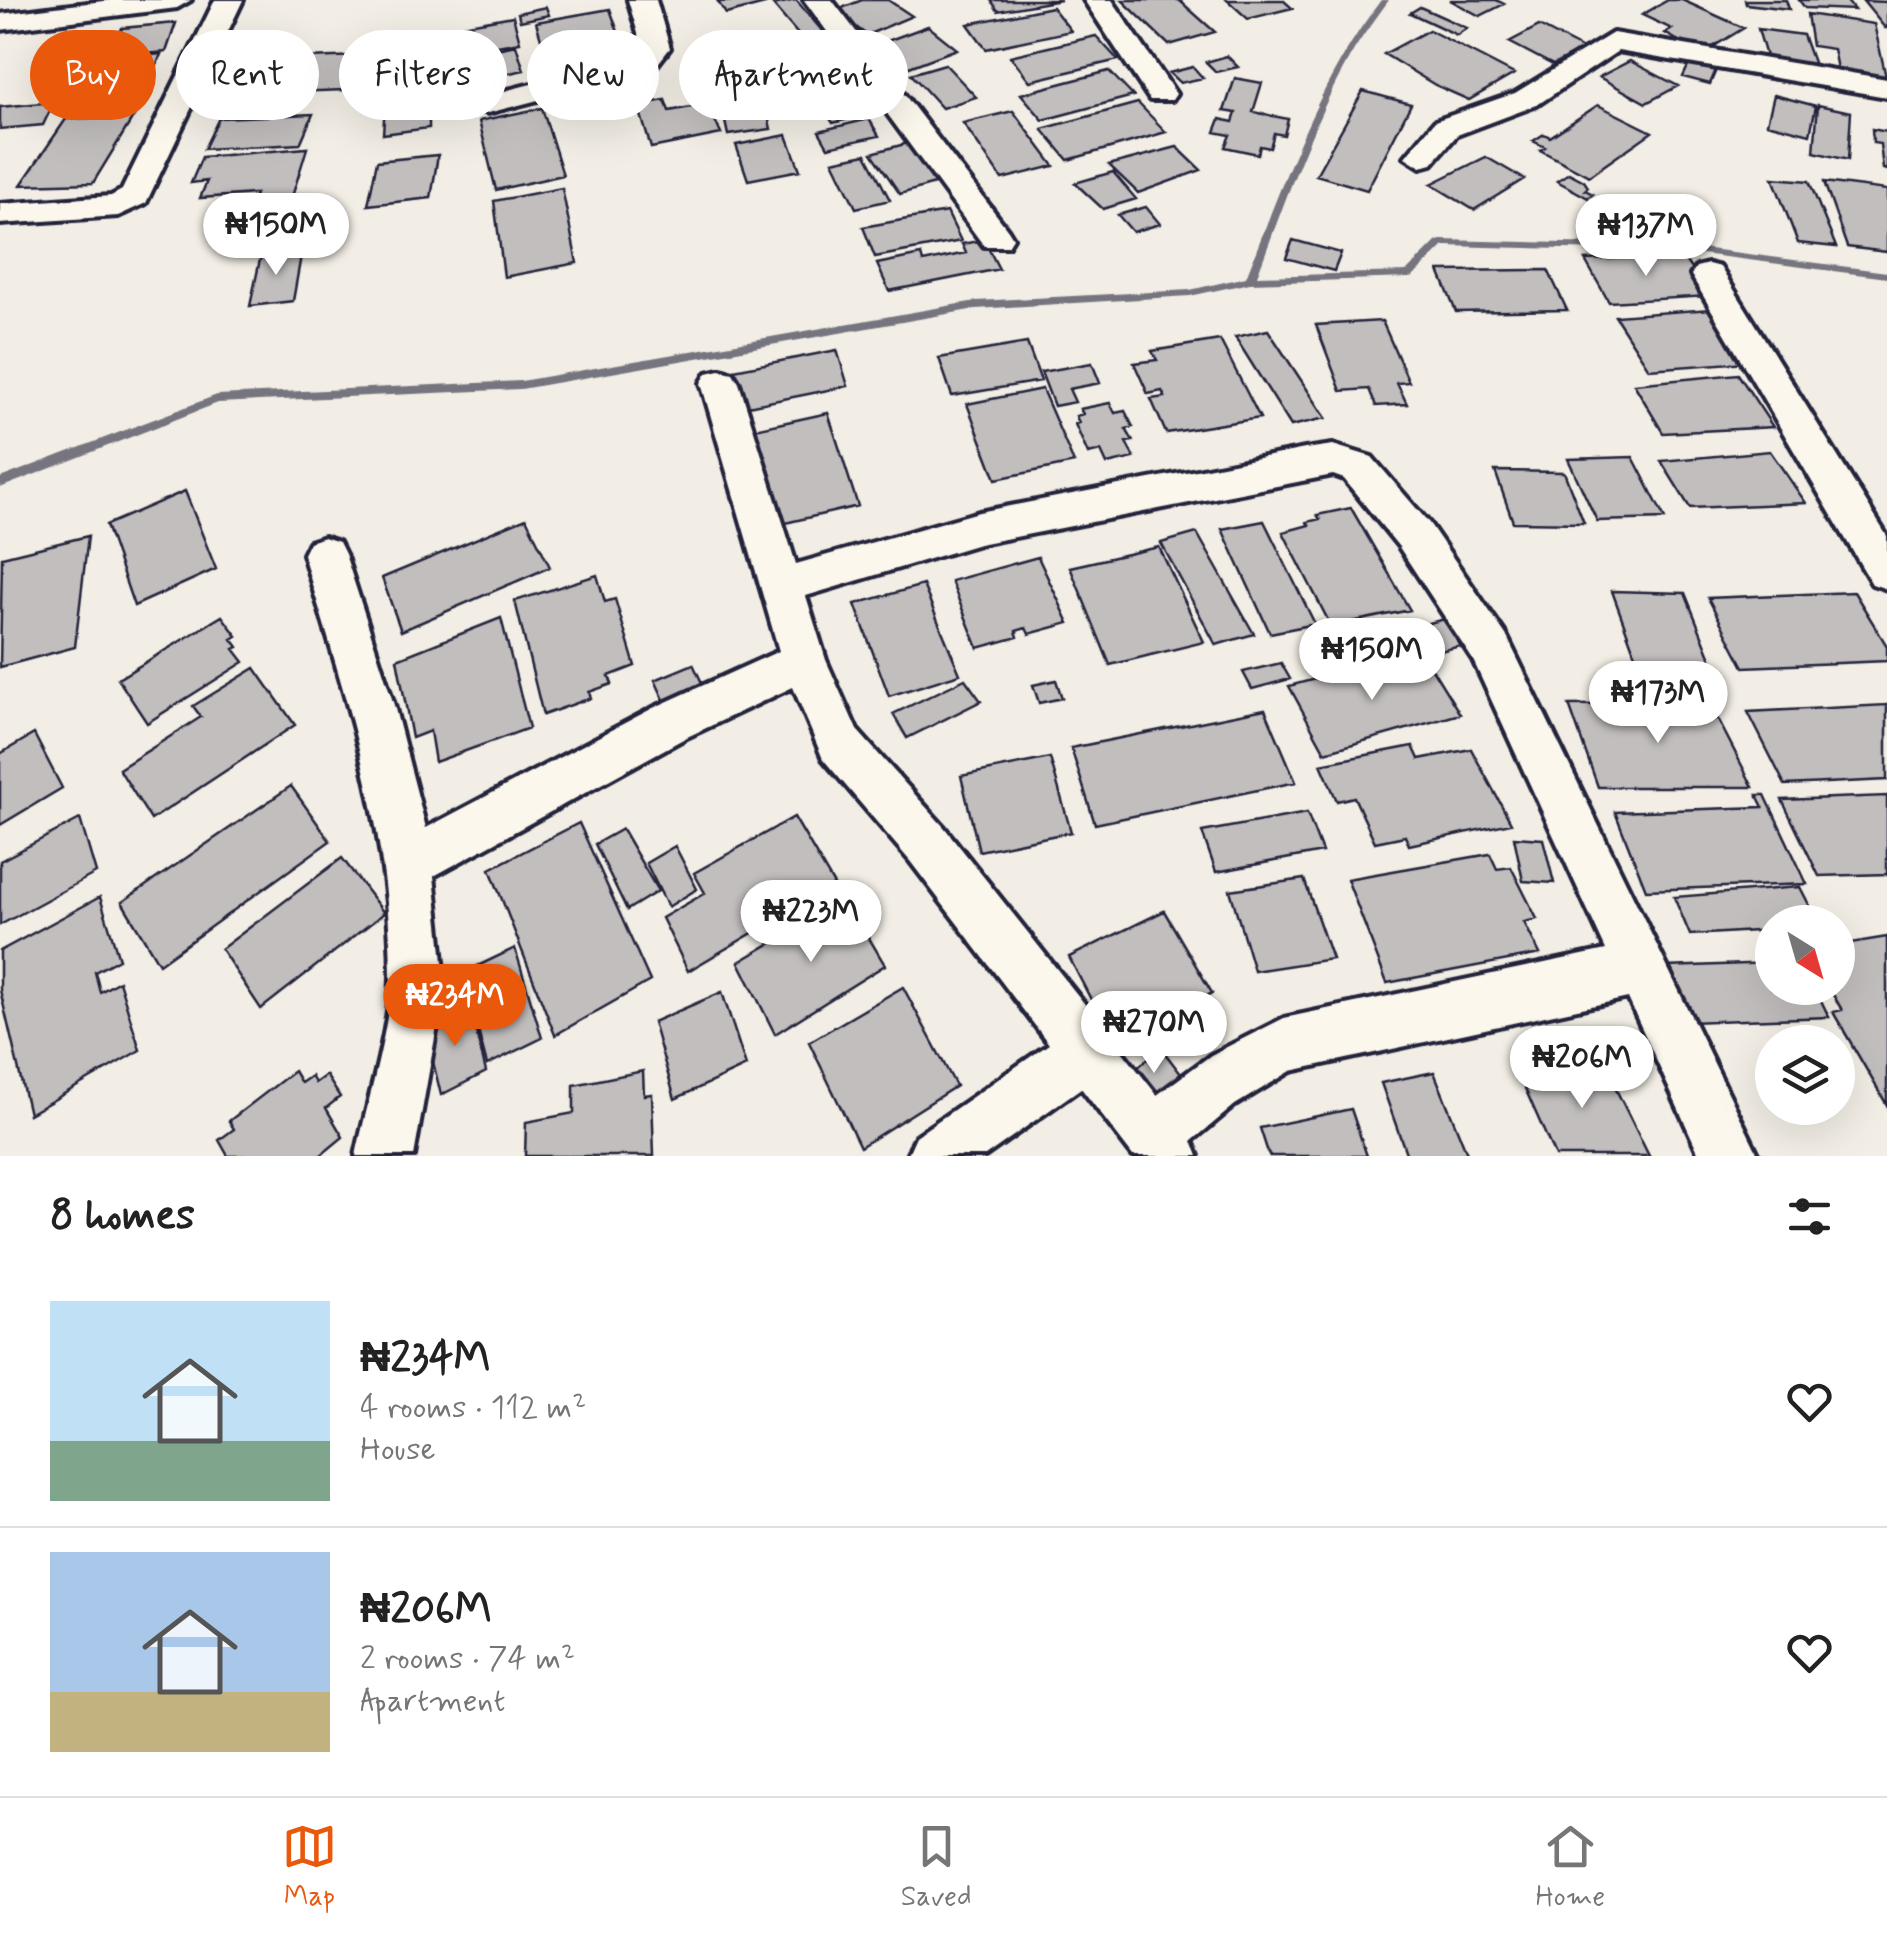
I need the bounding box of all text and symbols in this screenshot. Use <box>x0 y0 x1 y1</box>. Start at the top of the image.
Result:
chip: Buy <box>30 30 156 120</box>
chip: Rent <box>176 30 319 120</box>
chip: Filters <box>339 30 507 120</box>
chip: New <box>527 30 659 120</box>
chip: Apartment <box>679 30 908 120</box>
pin: ₦150M <box>206 193 346 278</box>
pin: ₦137M <box>1576 194 1716 279</box>
text: ₦150M <box>225 204 327 246</box>
text: ₦137M <box>1598 205 1694 247</box>
pin: ₦150M <box>1302 618 1442 703</box>
text: ₦150M <box>1321 629 1423 671</box>
pin: ₦173M <box>1588 661 1728 746</box>
text: ₦173M <box>1611 672 1705 714</box>
pin: ₦223M <box>741 880 881 965</box>
text: ₦223M <box>763 891 859 933</box>
north arrow <box>1755 905 1855 1005</box>
map controls <box>1755 905 1855 1125</box>
pin: ₦234M <box>385 964 525 1049</box>
text: ₦234M <box>405 975 505 1017</box>
pin: ₦270M <box>1084 991 1224 1076</box>
text: ₦270M <box>1103 1002 1205 1044</box>
button: layers <box>1755 1025 1855 1125</box>
pin: ₦206M <box>1512 1026 1652 1111</box>
text: ₦206M <box>1532 1037 1632 1079</box>
text: 8 homes <box>50 1189 195 1244</box>
icon: filters <box>1782 1189 1837 1244</box>
text: ₦234M <box>360 1332 490 1387</box>
icon: home <box>130 1341 250 1461</box>
icon: heart <box>1782 1374 1837 1429</box>
text: 4 rooms · 112 m² <box>360 1387 586 1429</box>
text: House <box>360 1429 436 1471</box>
text: ₦206M <box>360 1583 492 1638</box>
icon: home <box>130 1592 250 1712</box>
icon: heart <box>1782 1625 1837 1680</box>
text: 2 rooms · 74 m² <box>360 1638 575 1680</box>
text: Apartment <box>360 1680 505 1722</box>
tab: Map <box>282 1819 337 1916</box>
tab: Saved <box>901 1819 972 1916</box>
tab: Home <box>1535 1819 1605 1916</box>

